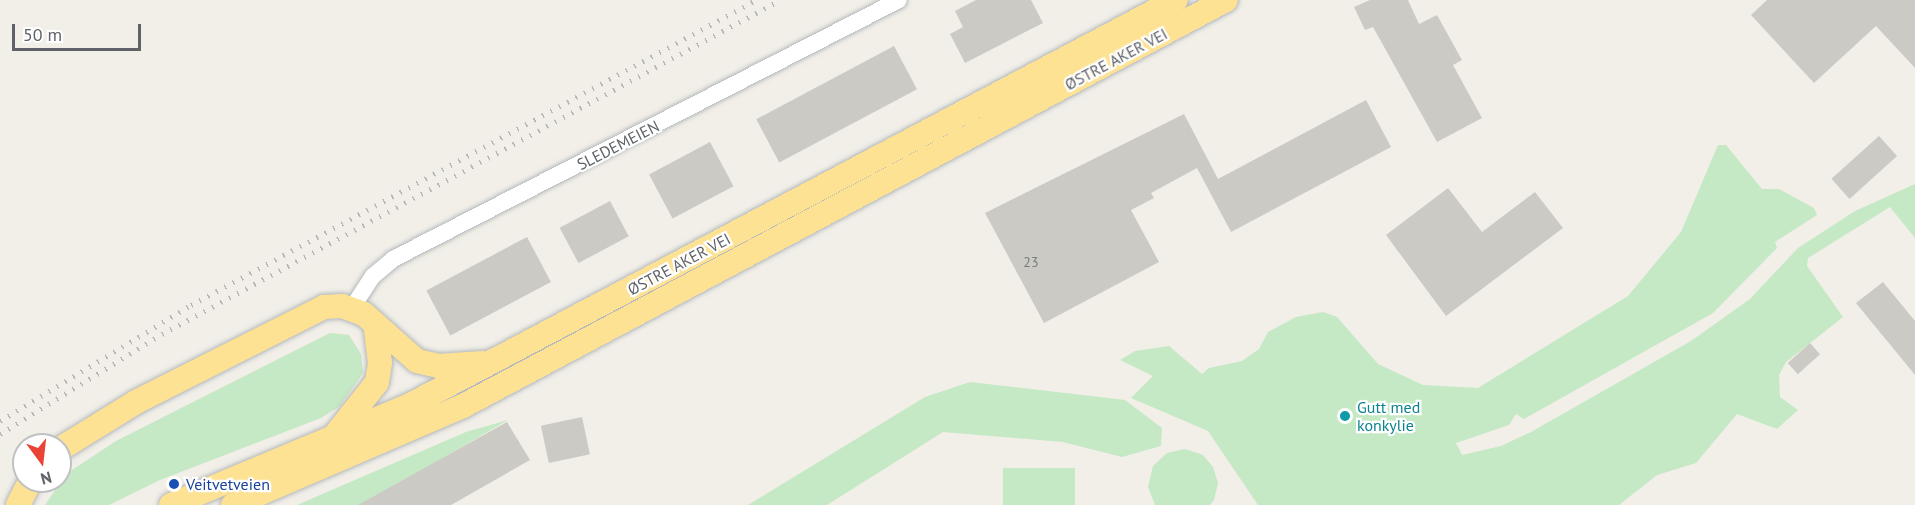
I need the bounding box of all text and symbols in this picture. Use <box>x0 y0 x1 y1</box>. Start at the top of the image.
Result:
scale bar <box>15 12 144 50</box>
text: 50 m <box>23 23 62 46</box>
street label: ØSTRE AKER VEI <box>1061 24 1171 94</box>
street label: SLEDEMEIEN <box>574 116 662 174</box>
street label: ØSTRE AKER VEI <box>624 229 734 299</box>
house number: 23 <box>1023 254 1039 270</box>
place label: Gutt med konkylie <box>1357 397 1420 435</box>
marker: Gutt med konkylie <box>1338 409 1352 423</box>
north arrow <box>12 433 72 493</box>
text: N <box>38 467 54 489</box>
place label: Veitvetveien <box>186 474 270 494</box>
marker: Veitvetveien <box>167 477 181 491</box>

